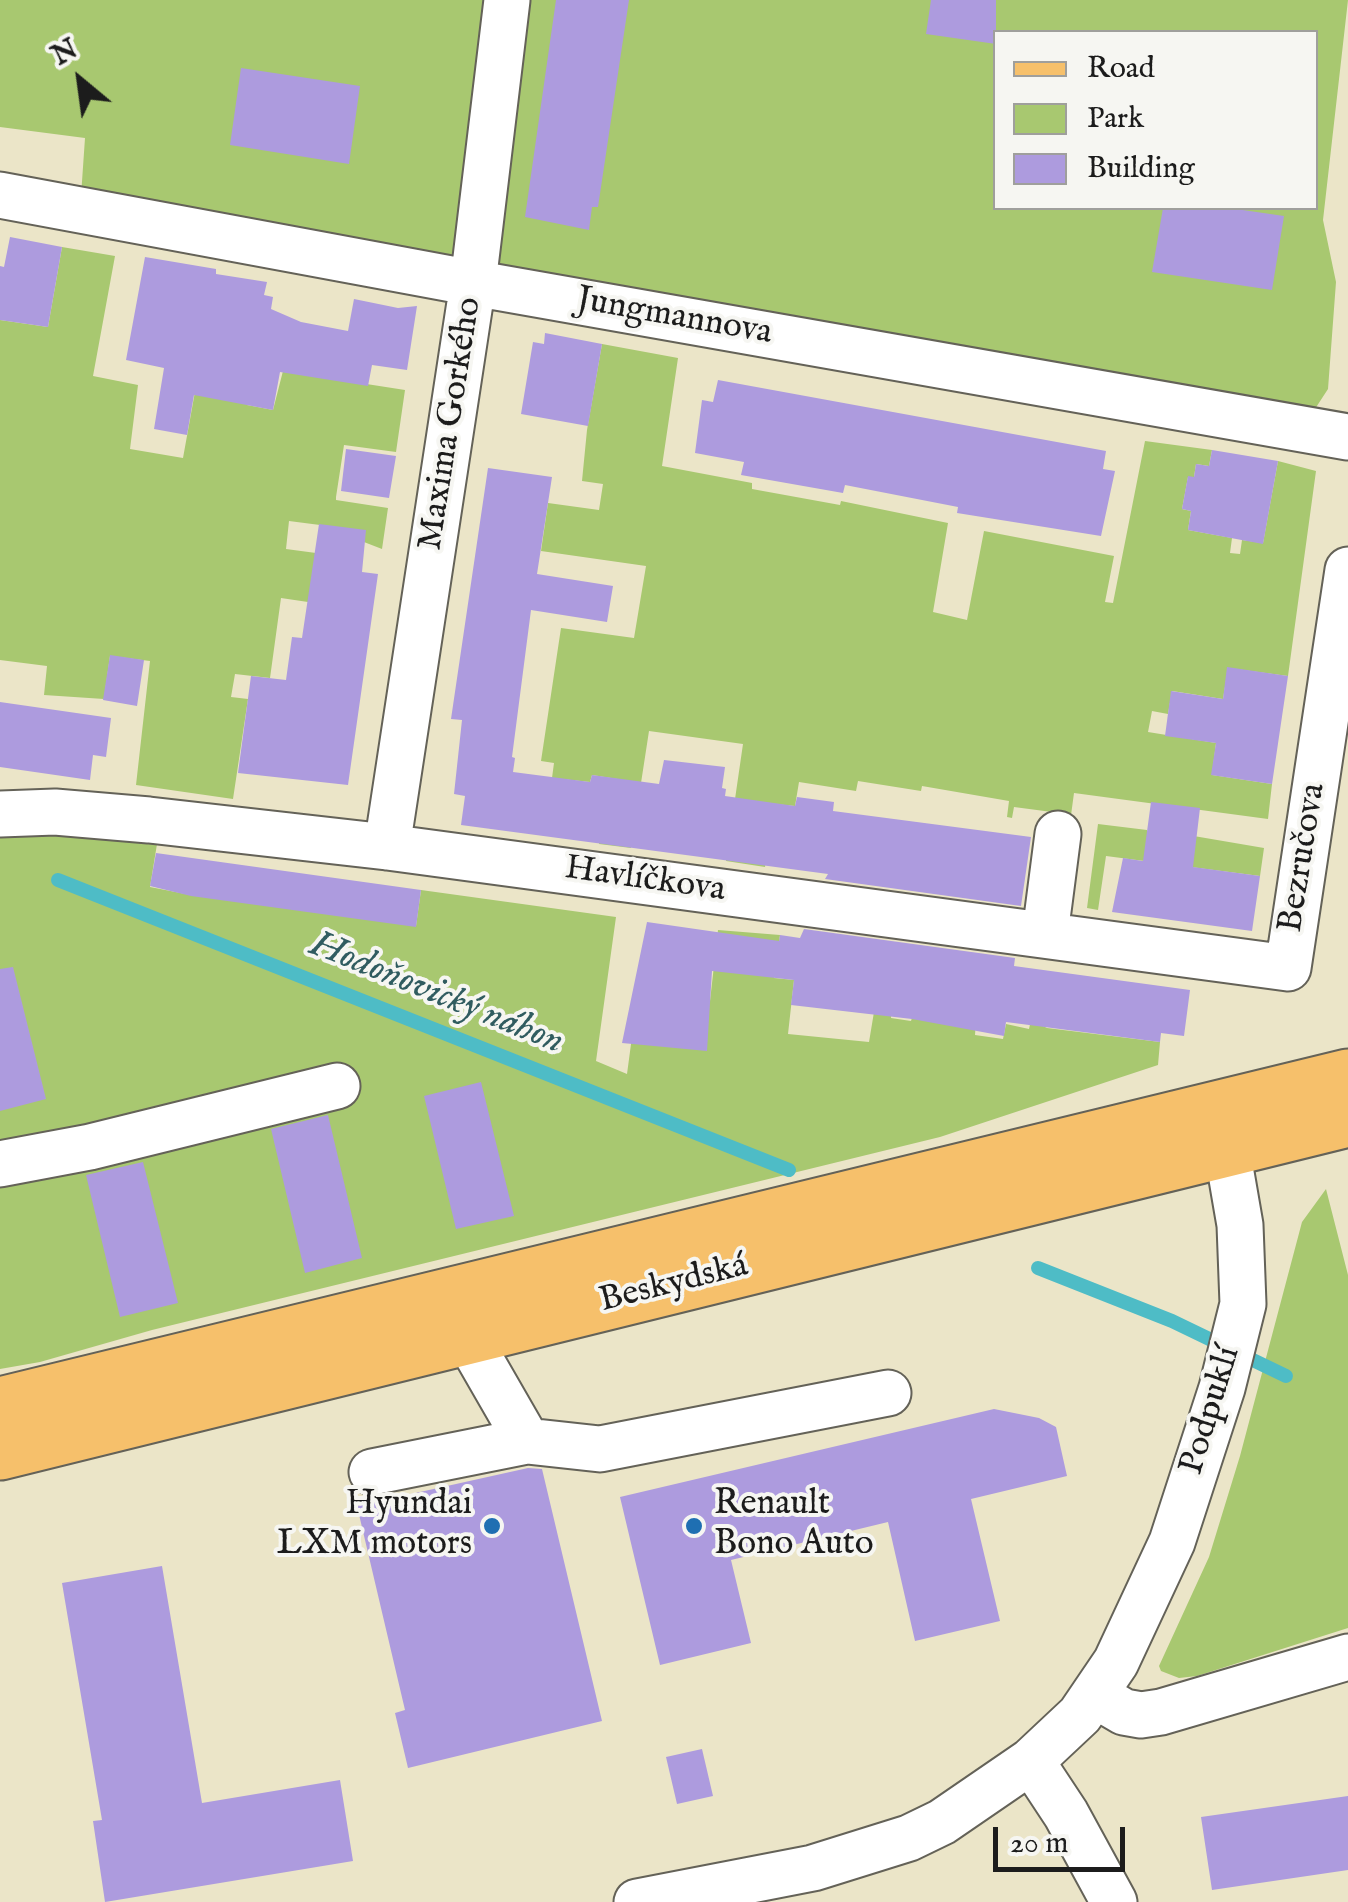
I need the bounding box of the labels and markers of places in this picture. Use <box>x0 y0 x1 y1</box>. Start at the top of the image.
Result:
place label: Hyundai LXM motors <box>277 1485 472 1567</box>
place label: Renault Bono Auto <box>714 1485 874 1567</box>
marker: Hyundai LXM motors <box>481 1515 503 1537</box>
marker: Renault Bono Auto <box>683 1515 705 1537</box>

